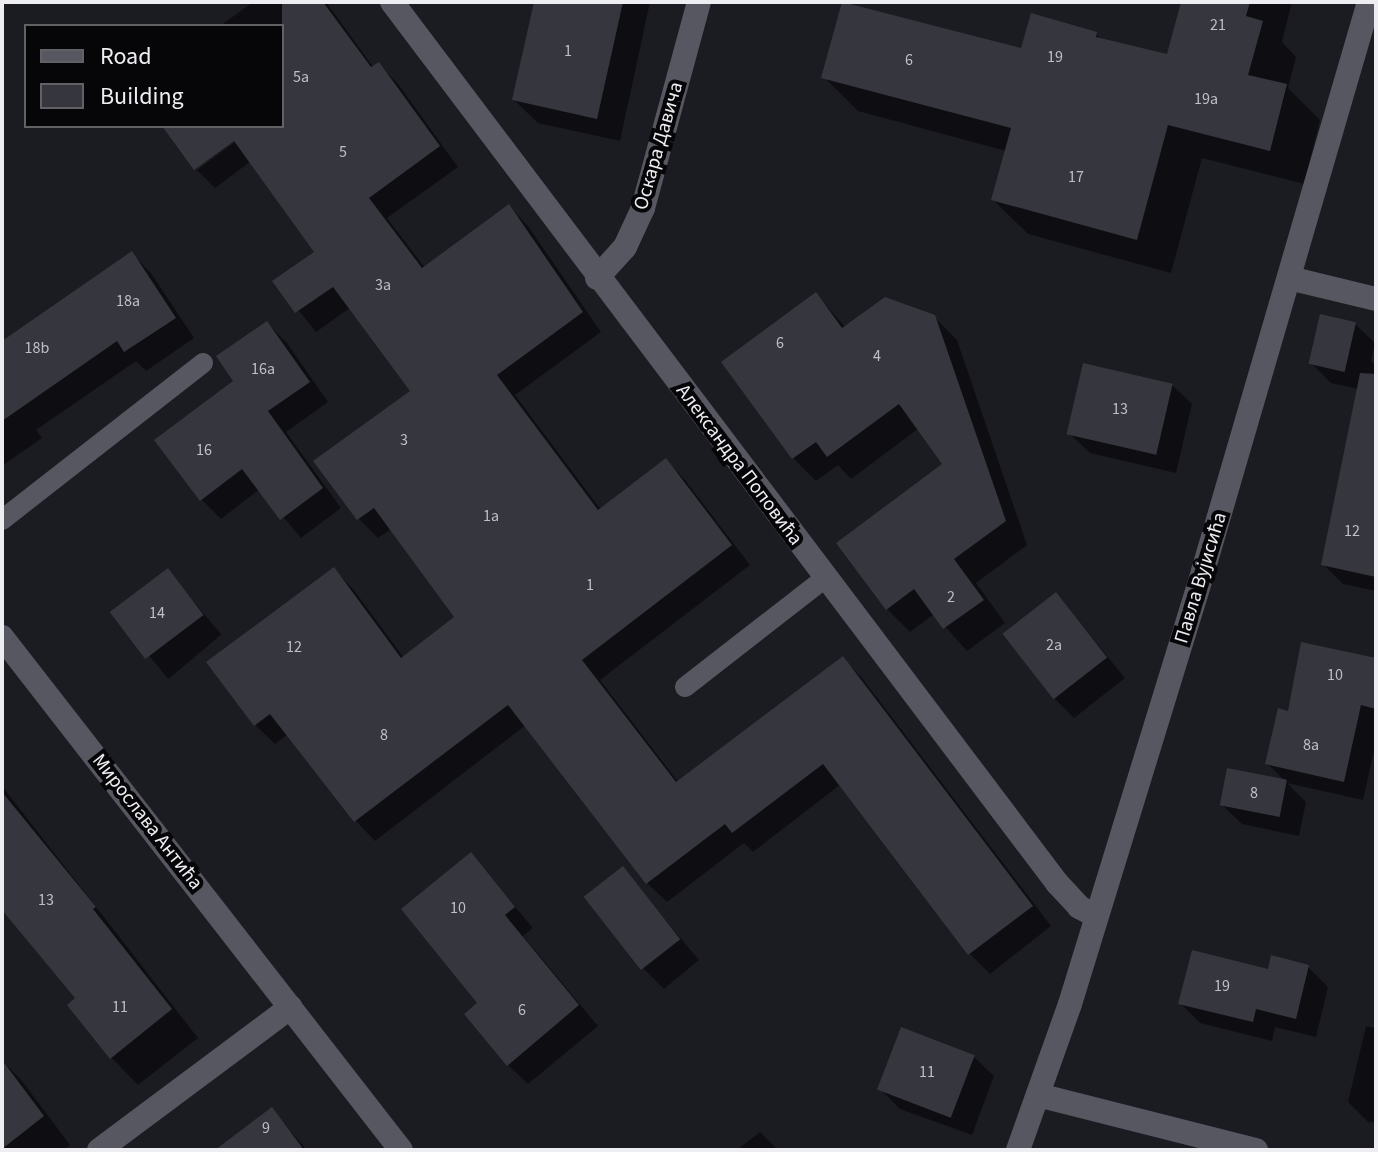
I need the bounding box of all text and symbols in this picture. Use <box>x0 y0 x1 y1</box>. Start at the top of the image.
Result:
house number: 21 <box>1210 15 1226 35</box>
legend <box>24 24 284 128</box>
text: Road <box>100 39 152 74</box>
house number: 1 <box>564 41 572 61</box>
house number: 19 <box>1047 47 1063 67</box>
house number: 6 <box>905 50 913 70</box>
house number: 5a <box>293 67 309 87</box>
text: Building <box>100 79 184 114</box>
street label: Оскара Давича <box>629 79 689 213</box>
house number: 19a <box>1194 89 1218 109</box>
house number: 5 <box>339 142 347 162</box>
house number: 17 <box>1068 167 1084 187</box>
house number: 3a <box>375 275 391 295</box>
house number: 18a <box>116 291 140 311</box>
house number: 6 <box>776 333 784 353</box>
house number: 18b <box>25 338 49 358</box>
house number: 4 <box>873 346 881 366</box>
house number: 16a <box>251 359 275 379</box>
street label: Александра Поповића <box>671 380 807 550</box>
house number: 13 <box>1112 399 1128 419</box>
house number: 3 <box>400 430 408 450</box>
house number: 16 <box>196 440 212 460</box>
house number: 1a <box>483 506 499 526</box>
street label: Павла Вујисића <box>1170 509 1232 647</box>
house number: 12 <box>1344 521 1360 541</box>
house number: 1 <box>586 575 594 595</box>
house number: 2 <box>947 587 955 607</box>
house number: 14 <box>149 603 165 623</box>
house number: 2a <box>1046 635 1062 655</box>
house number: 12 <box>286 637 302 657</box>
house number: 10 <box>1327 665 1343 685</box>
house number: 8 <box>380 725 388 745</box>
house number: 8a <box>1303 735 1319 755</box>
street label: Мирослава Антића <box>87 749 207 895</box>
house number: 8 <box>1250 783 1258 803</box>
house number: 13 <box>38 890 54 910</box>
house number: 10 <box>450 898 466 918</box>
house number: 19 <box>1214 976 1230 996</box>
house number: 11 <box>112 997 128 1017</box>
house number: 6 <box>518 1000 526 1020</box>
house number: 11 <box>919 1062 935 1082</box>
house number: 9 <box>262 1118 270 1138</box>

